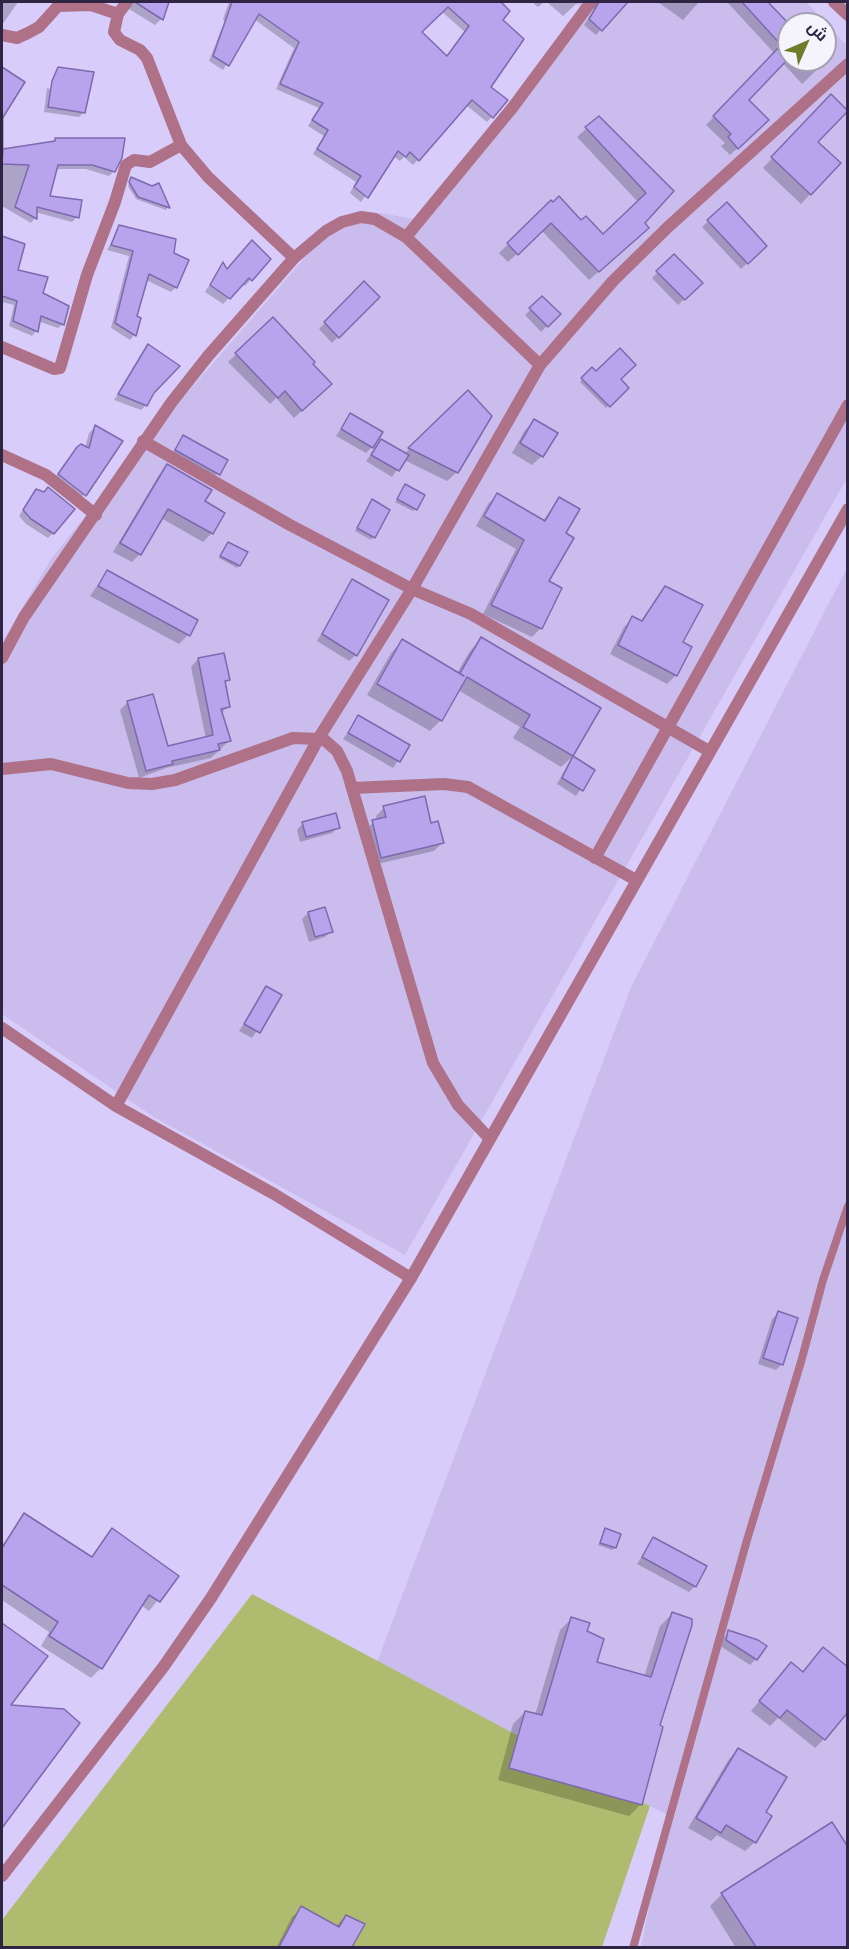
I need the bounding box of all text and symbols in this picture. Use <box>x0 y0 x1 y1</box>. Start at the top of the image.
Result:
north arrow <box>777 12 837 72</box>
text: ش <box>804 16 833 45</box>

